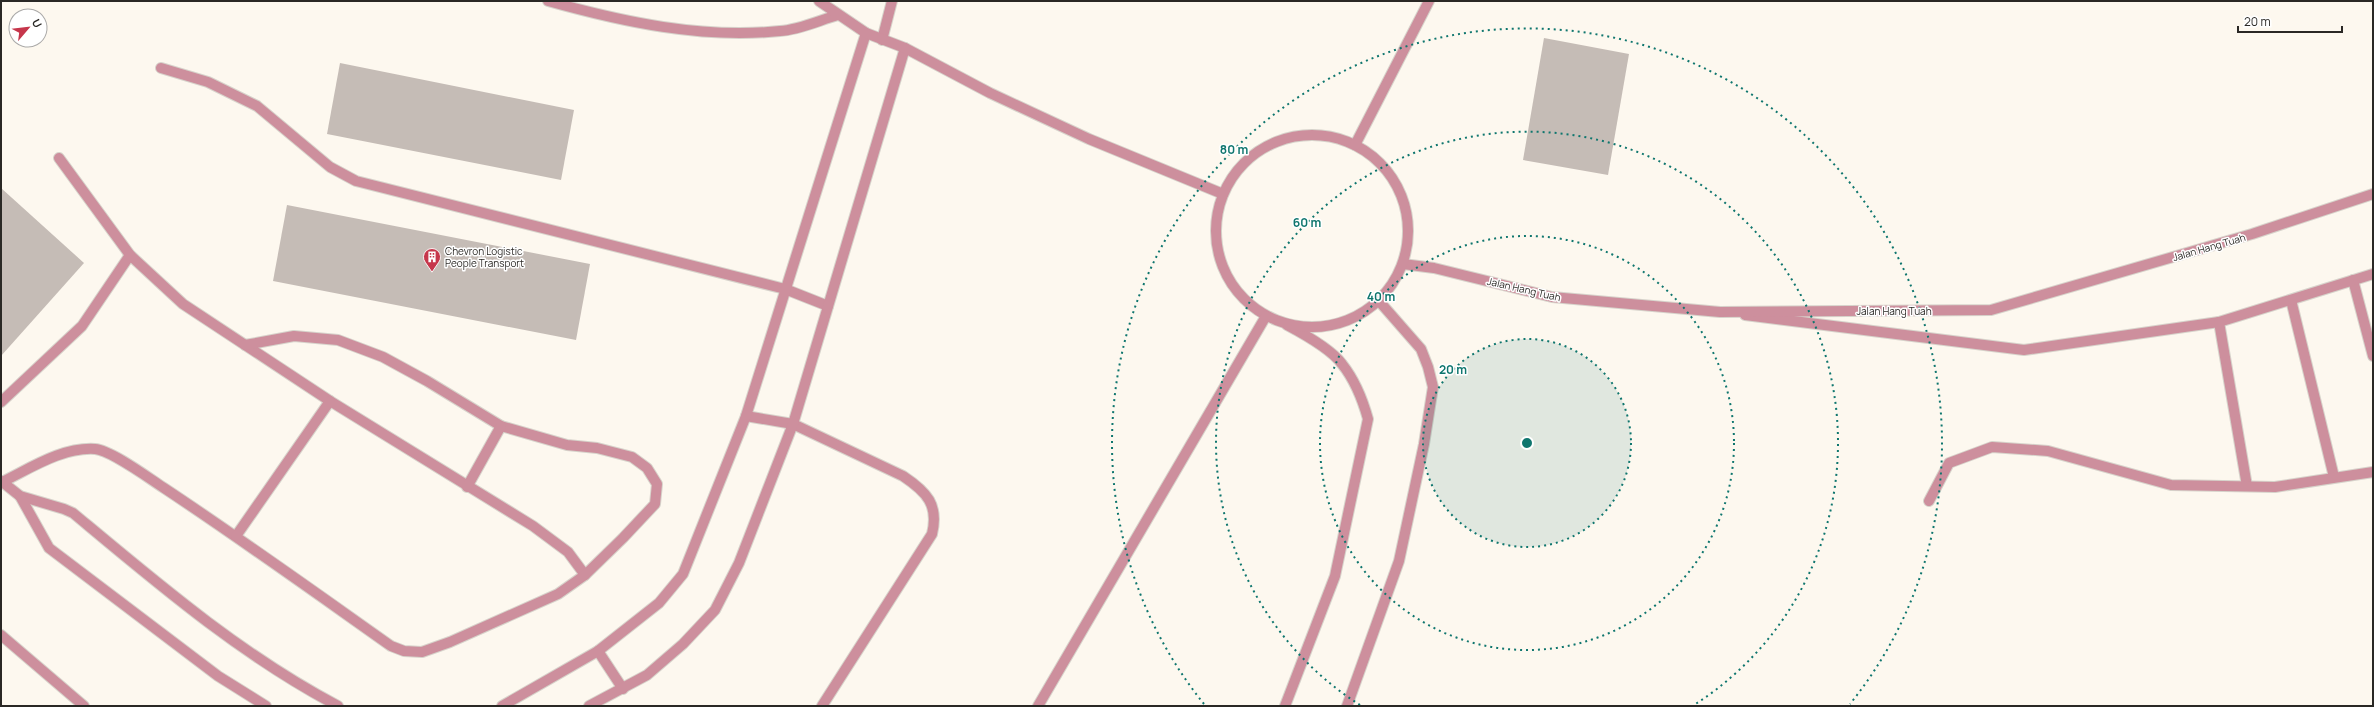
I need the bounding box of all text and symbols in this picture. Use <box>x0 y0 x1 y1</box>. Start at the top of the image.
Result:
north arrow <box>8 8 48 48</box>
scale bar <box>2238 8 2342 34</box>
text: 20 m <box>2244 13 2271 30</box>
text: U <box>29 16 46 30</box>
text: 80 m <box>1220 141 1248 158</box>
text: 60 m <box>1293 214 1321 231</box>
street label: Jalan Hang Tuah <box>2171 230 2247 264</box>
place label: Chevron Logistic People Transport <box>445 244 524 270</box>
building icon: Chevron Logistic People Transport <box>422 247 442 272</box>
street label: Jalan Hang Tuah <box>1486 274 1562 304</box>
text: 40 m <box>1367 288 1395 305</box>
street label: Jalan Hang Tuah <box>1856 304 1932 318</box>
text: 20 m <box>1439 361 1467 378</box>
centre of rings <box>1520 436 1534 450</box>

